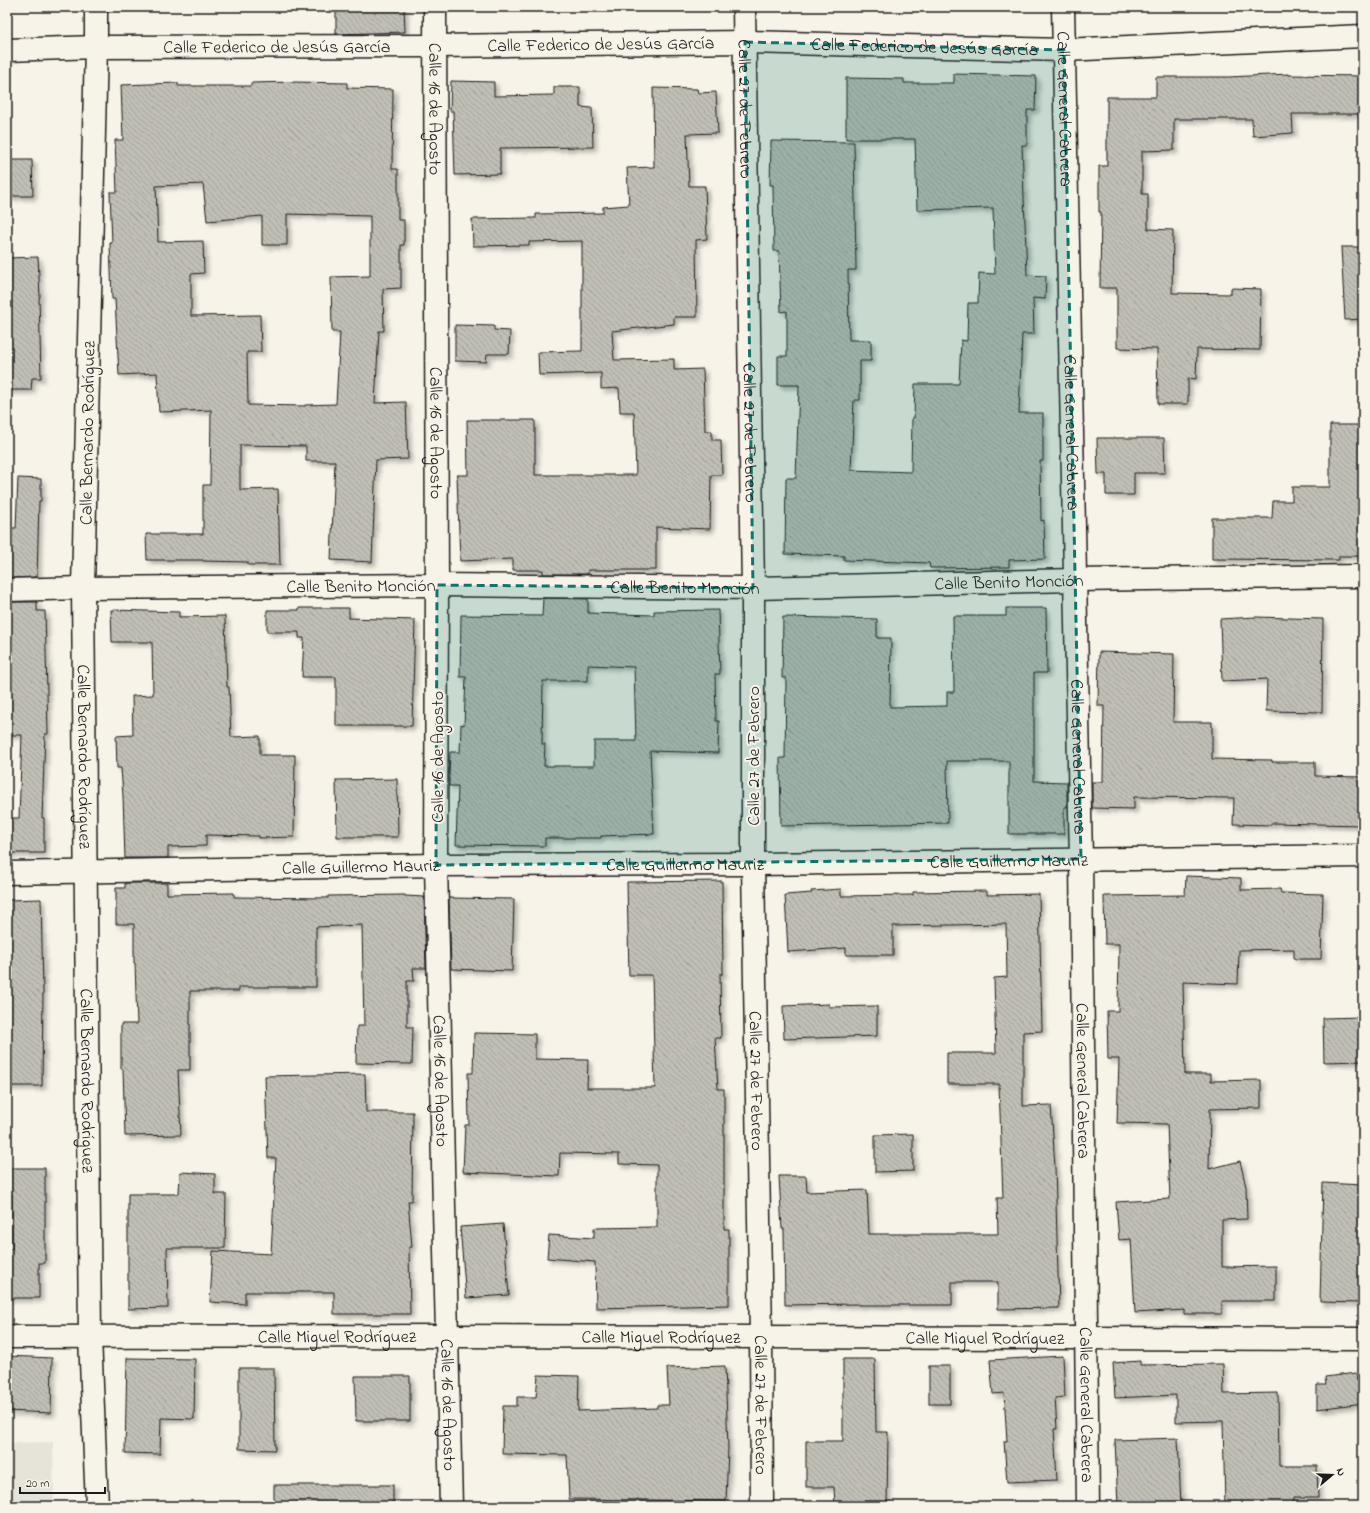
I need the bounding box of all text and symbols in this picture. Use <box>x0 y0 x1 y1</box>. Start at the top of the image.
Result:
street label: Calle Federico de Jesús García <box>487 31 715 60</box>
street label: Calle General Cabrera <box>1049 31 1078 187</box>
street label: Calle Federico de Jesús García <box>811 33 1039 64</box>
street label: Calle Federico de Jesús García <box>163 35 391 62</box>
street label: Calle 27 de Febrero <box>729 39 758 179</box>
street label: Calle 16 de Agosto <box>419 43 447 175</box>
street label: Calle Bernardo Rodríguez <box>74 340 105 525</box>
street label: Calle General Cabrera <box>1055 355 1085 511</box>
street label: Calle 27 de Febrero <box>735 363 763 503</box>
street label: Calle 16 de Agosto <box>421 367 448 499</box>
street label: Calle Benito Monción <box>934 569 1084 598</box>
street label: Calle Benito Monción <box>286 574 436 601</box>
street label: Calle Benito Monción <box>610 576 760 603</box>
street label: Calle Bernardo Rodríguez <box>69 664 96 850</box>
street label: Calle General Cabrera <box>1062 679 1091 835</box>
street label: Calle 27 de Febrero <box>742 686 768 826</box>
street label: Calle 16 de Agosto <box>426 691 453 823</box>
street label: Calle Guillermo Mauriz <box>930 849 1089 877</box>
street label: Calle Guillermo Mauriz <box>606 853 765 879</box>
street label: Calle Guillermo Mauriz <box>282 854 440 883</box>
street label: Calle Bernardo Rodríguez <box>72 988 99 1174</box>
street label: Calle General Cabrera <box>1068 1003 1095 1159</box>
street label: Calle 27 de Febrero <box>740 1011 769 1151</box>
street label: Calle 16 de Agosto <box>425 1015 454 1147</box>
street label: Calle Miguel Rodríguez <box>258 1325 417 1352</box>
street label: Calle Miguel Rodríguez <box>582 1325 741 1353</box>
street label: Calle Miguel Rodríguez <box>906 1327 1065 1354</box>
street label: Calle General Cabrera <box>1071 1327 1099 1483</box>
street label: Calle 27 de Febrero <box>746 1335 773 1475</box>
street label: Calle 16 de Agosto <box>432 1338 461 1471</box>
north arrow <box>1312 1455 1352 1495</box>
text: N <box>1332 1466 1349 1478</box>
scale bar <box>20 1469 105 1495</box>
text: 20 m <box>26 1475 49 1493</box>

